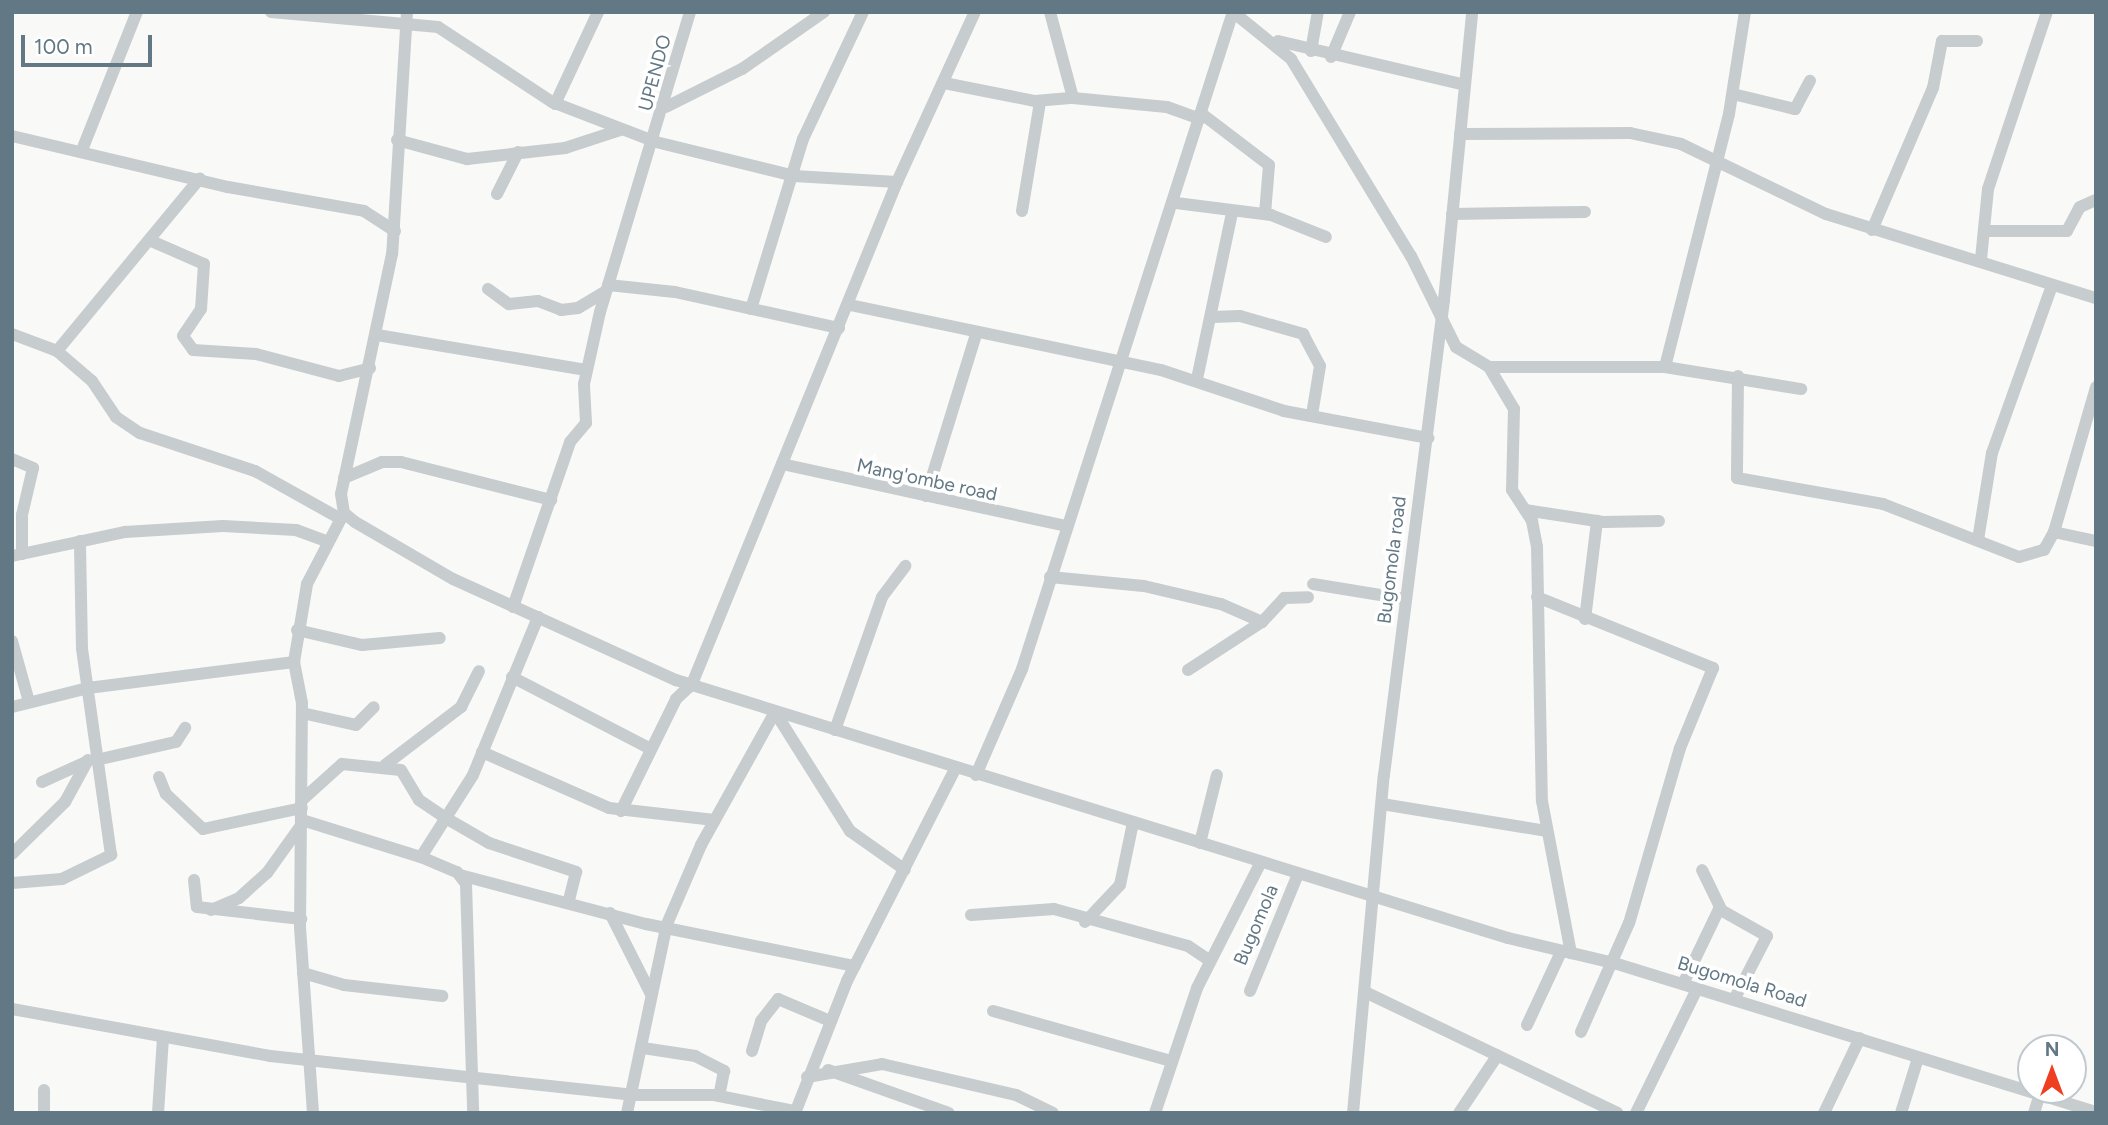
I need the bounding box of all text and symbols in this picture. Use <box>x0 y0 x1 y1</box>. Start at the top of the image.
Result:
scale bar <box>24 21 156 65</box>
street label: UPENDO <box>634 32 676 114</box>
text: 100 m <box>34 34 93 59</box>
street label: Mang'ombe road <box>855 454 999 506</box>
street label: Bugomola road <box>1373 495 1411 625</box>
street label: Bugomola <box>1229 881 1283 969</box>
street label: Bugomola Road <box>1675 952 1809 1012</box>
north arrow <box>2017 1034 2087 1104</box>
text: N <box>2045 1038 2059 1061</box>

